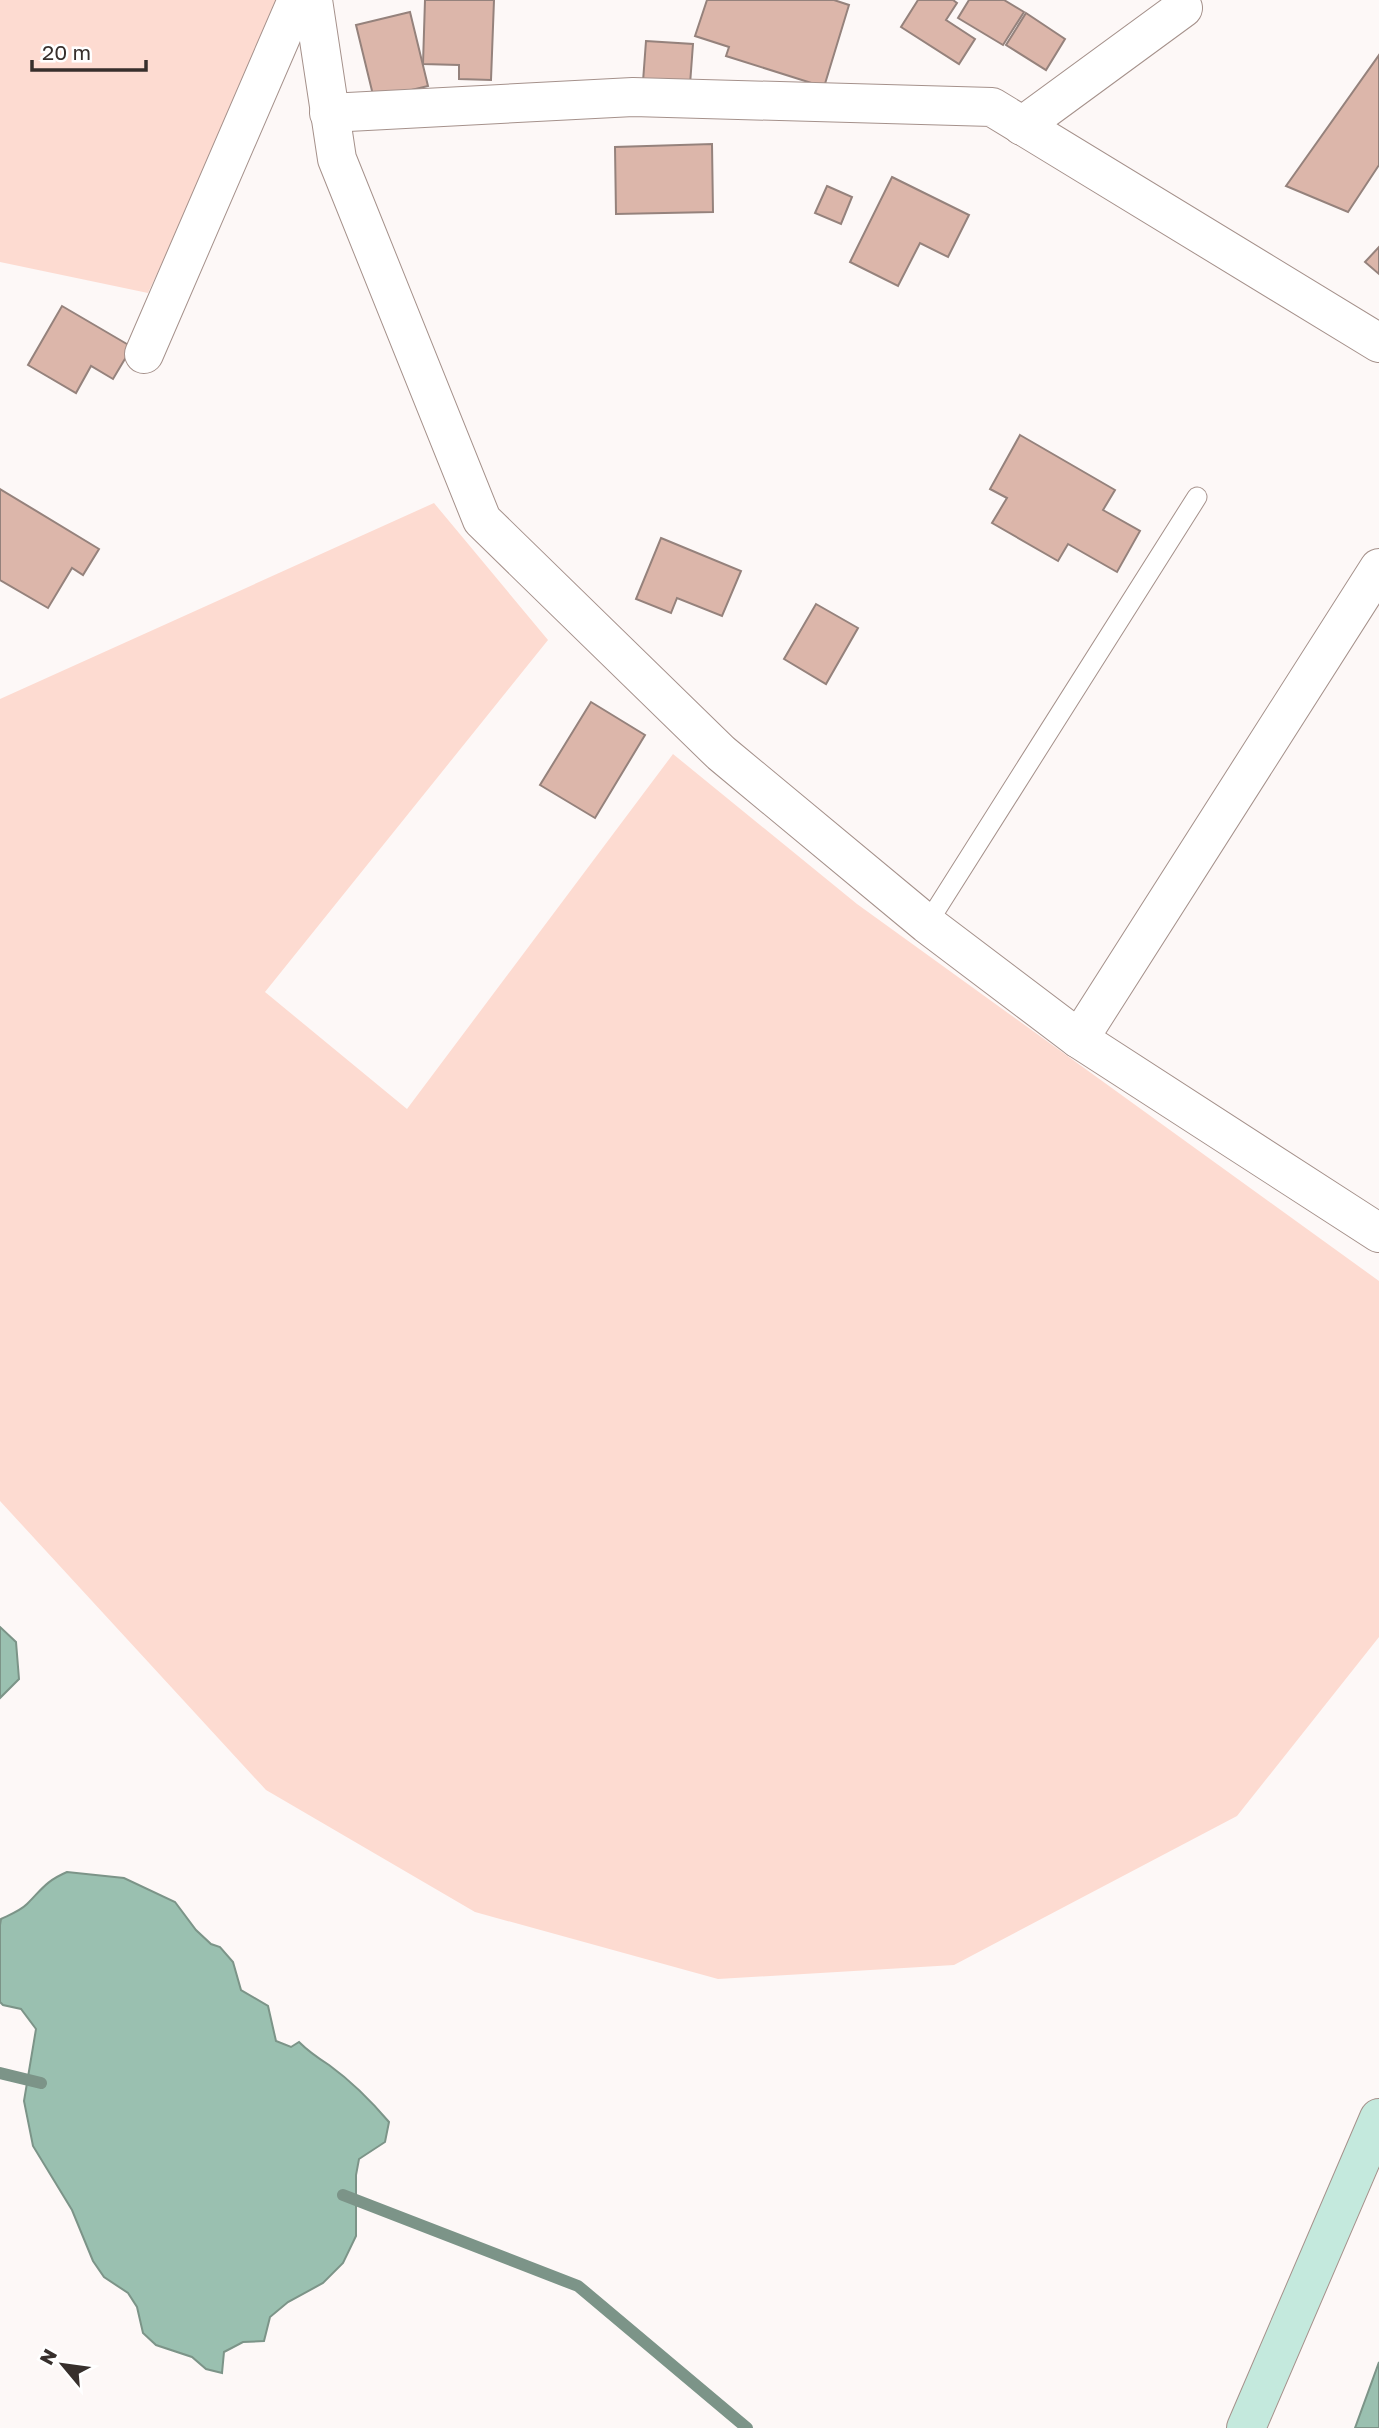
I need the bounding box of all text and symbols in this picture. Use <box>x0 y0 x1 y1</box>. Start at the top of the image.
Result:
scale bar <box>32 28 145 72</box>
text: 20 m <box>42 39 91 65</box>
north arrow <box>28 2330 98 2400</box>
text: N <box>34 2345 61 2368</box>

